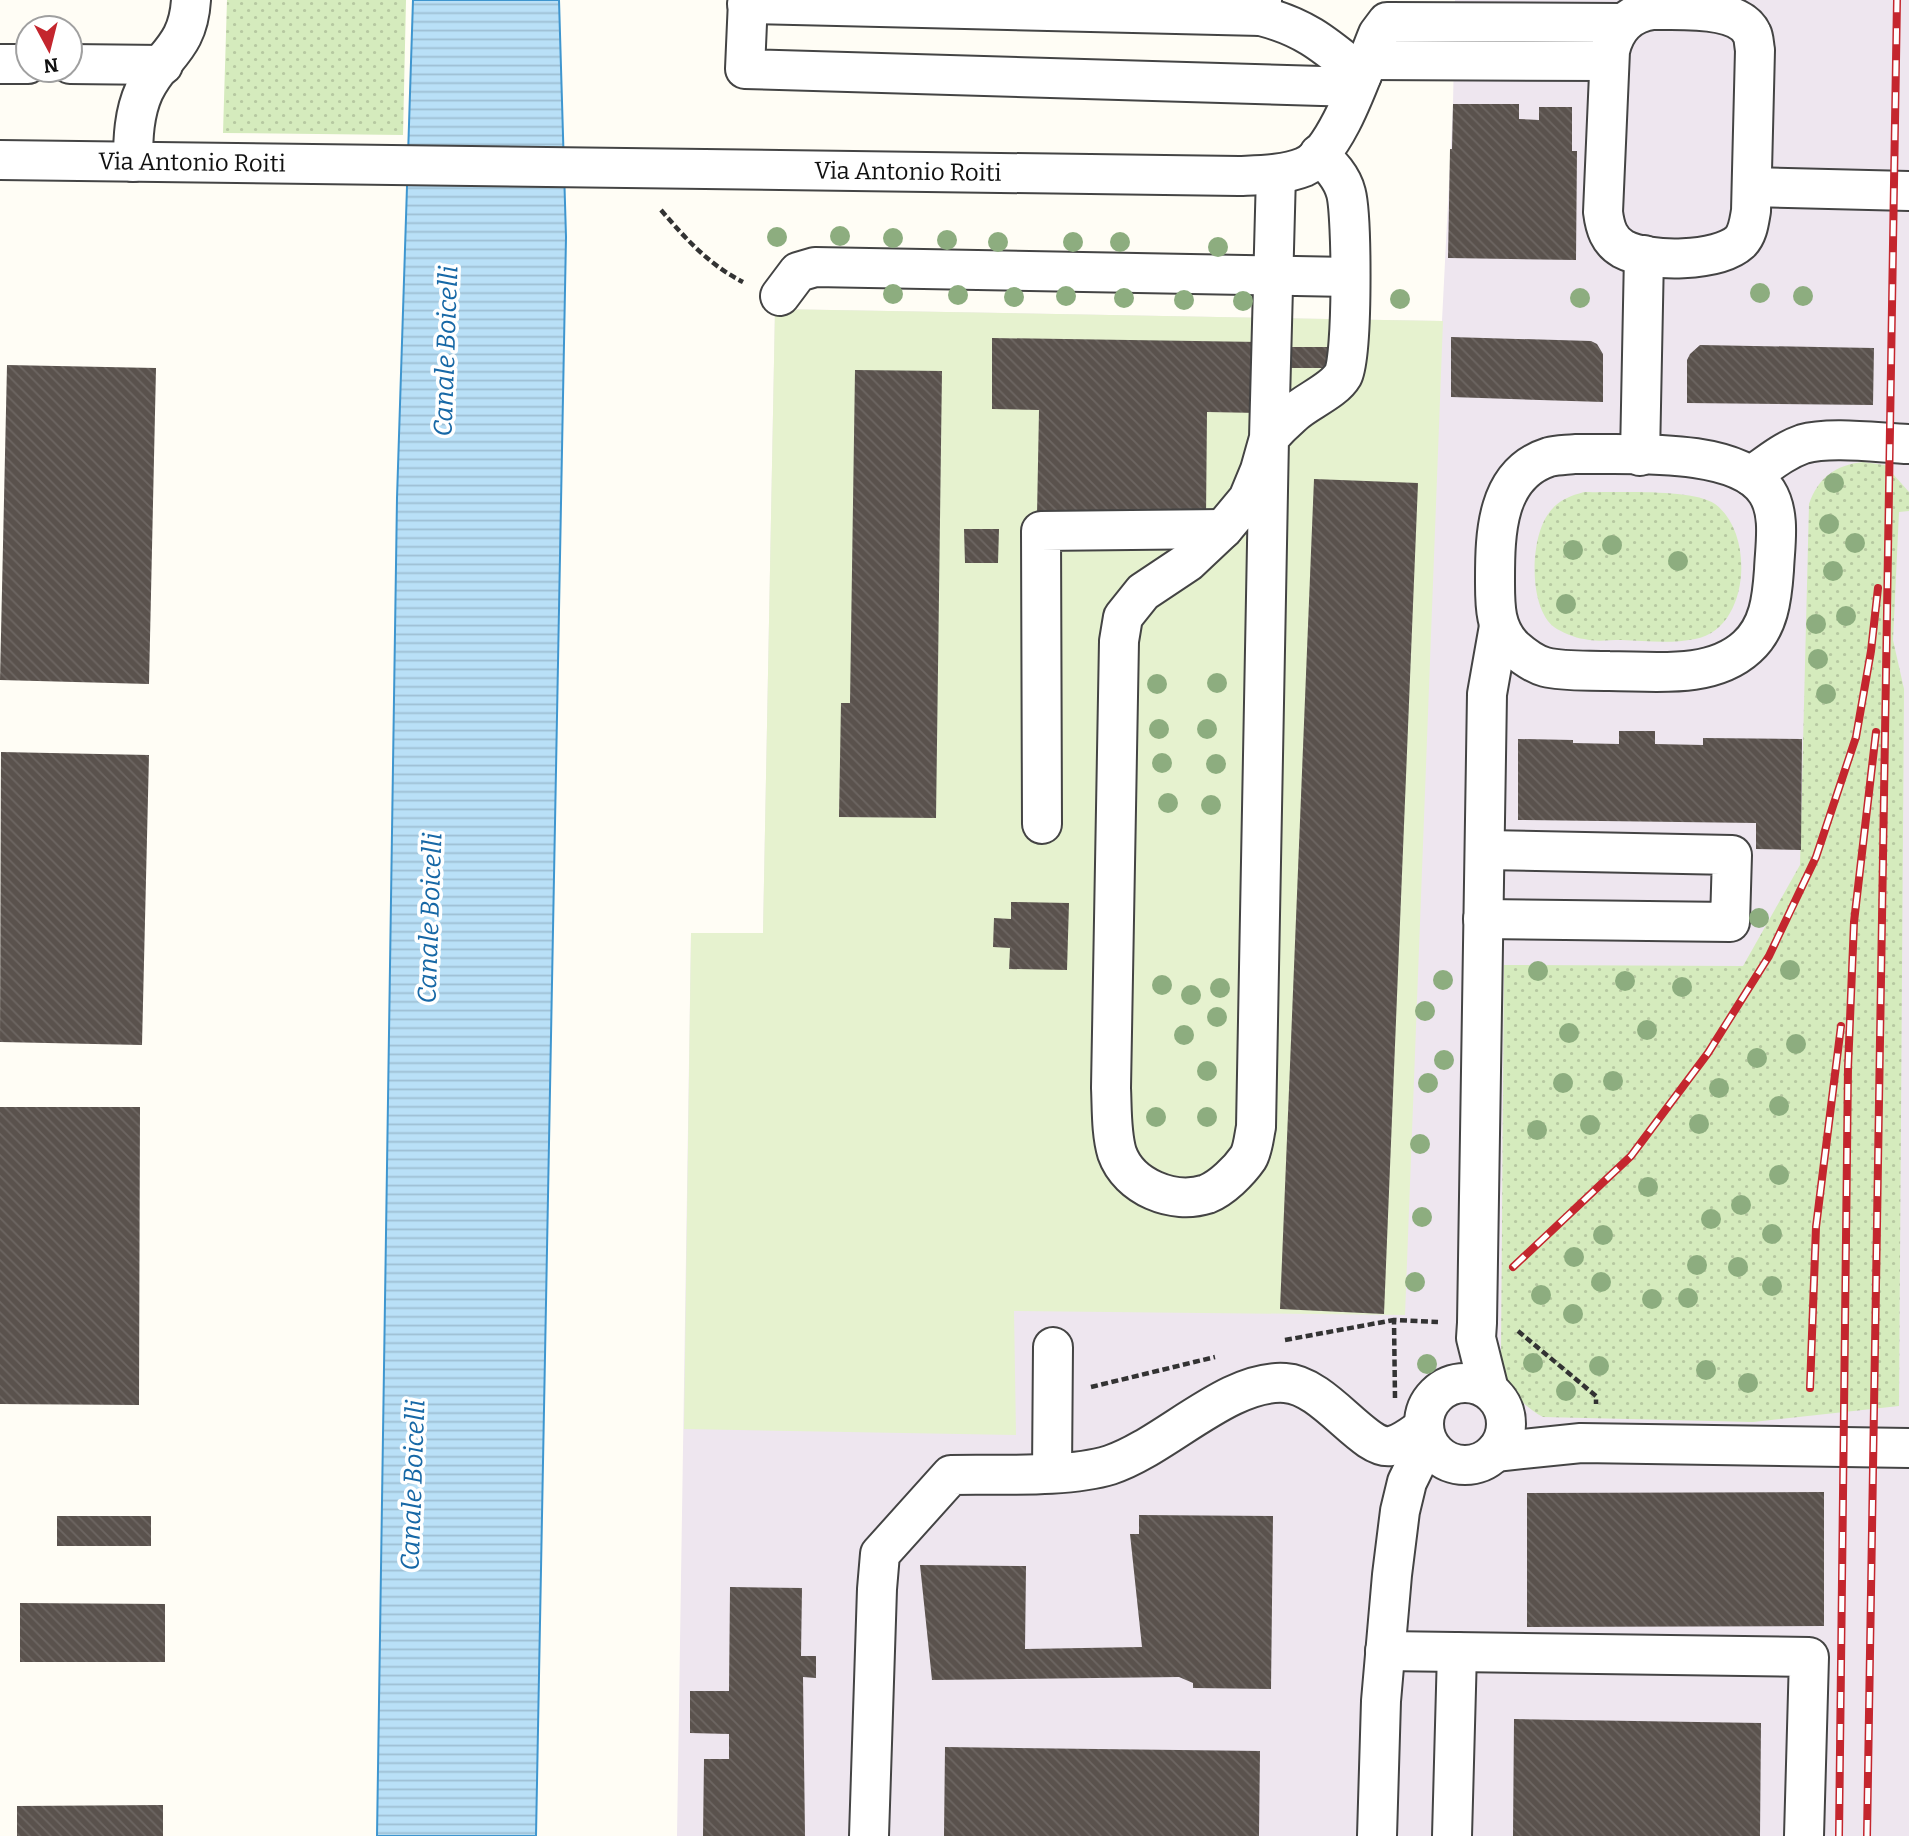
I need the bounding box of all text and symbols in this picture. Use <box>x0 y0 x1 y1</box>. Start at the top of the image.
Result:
north arrow <box>14 14 84 84</box>
text: N <box>42 53 60 78</box>
street label: Via Antonio Roiti <box>98 147 286 178</box>
street label: Via Antonio Roiti <box>814 157 1002 187</box>
water label: Canale Boicelli <box>428 265 464 437</box>
water label: Canale Boicelli <box>412 832 448 1004</box>
water label: Canale Boicelli <box>395 1399 431 1571</box>

